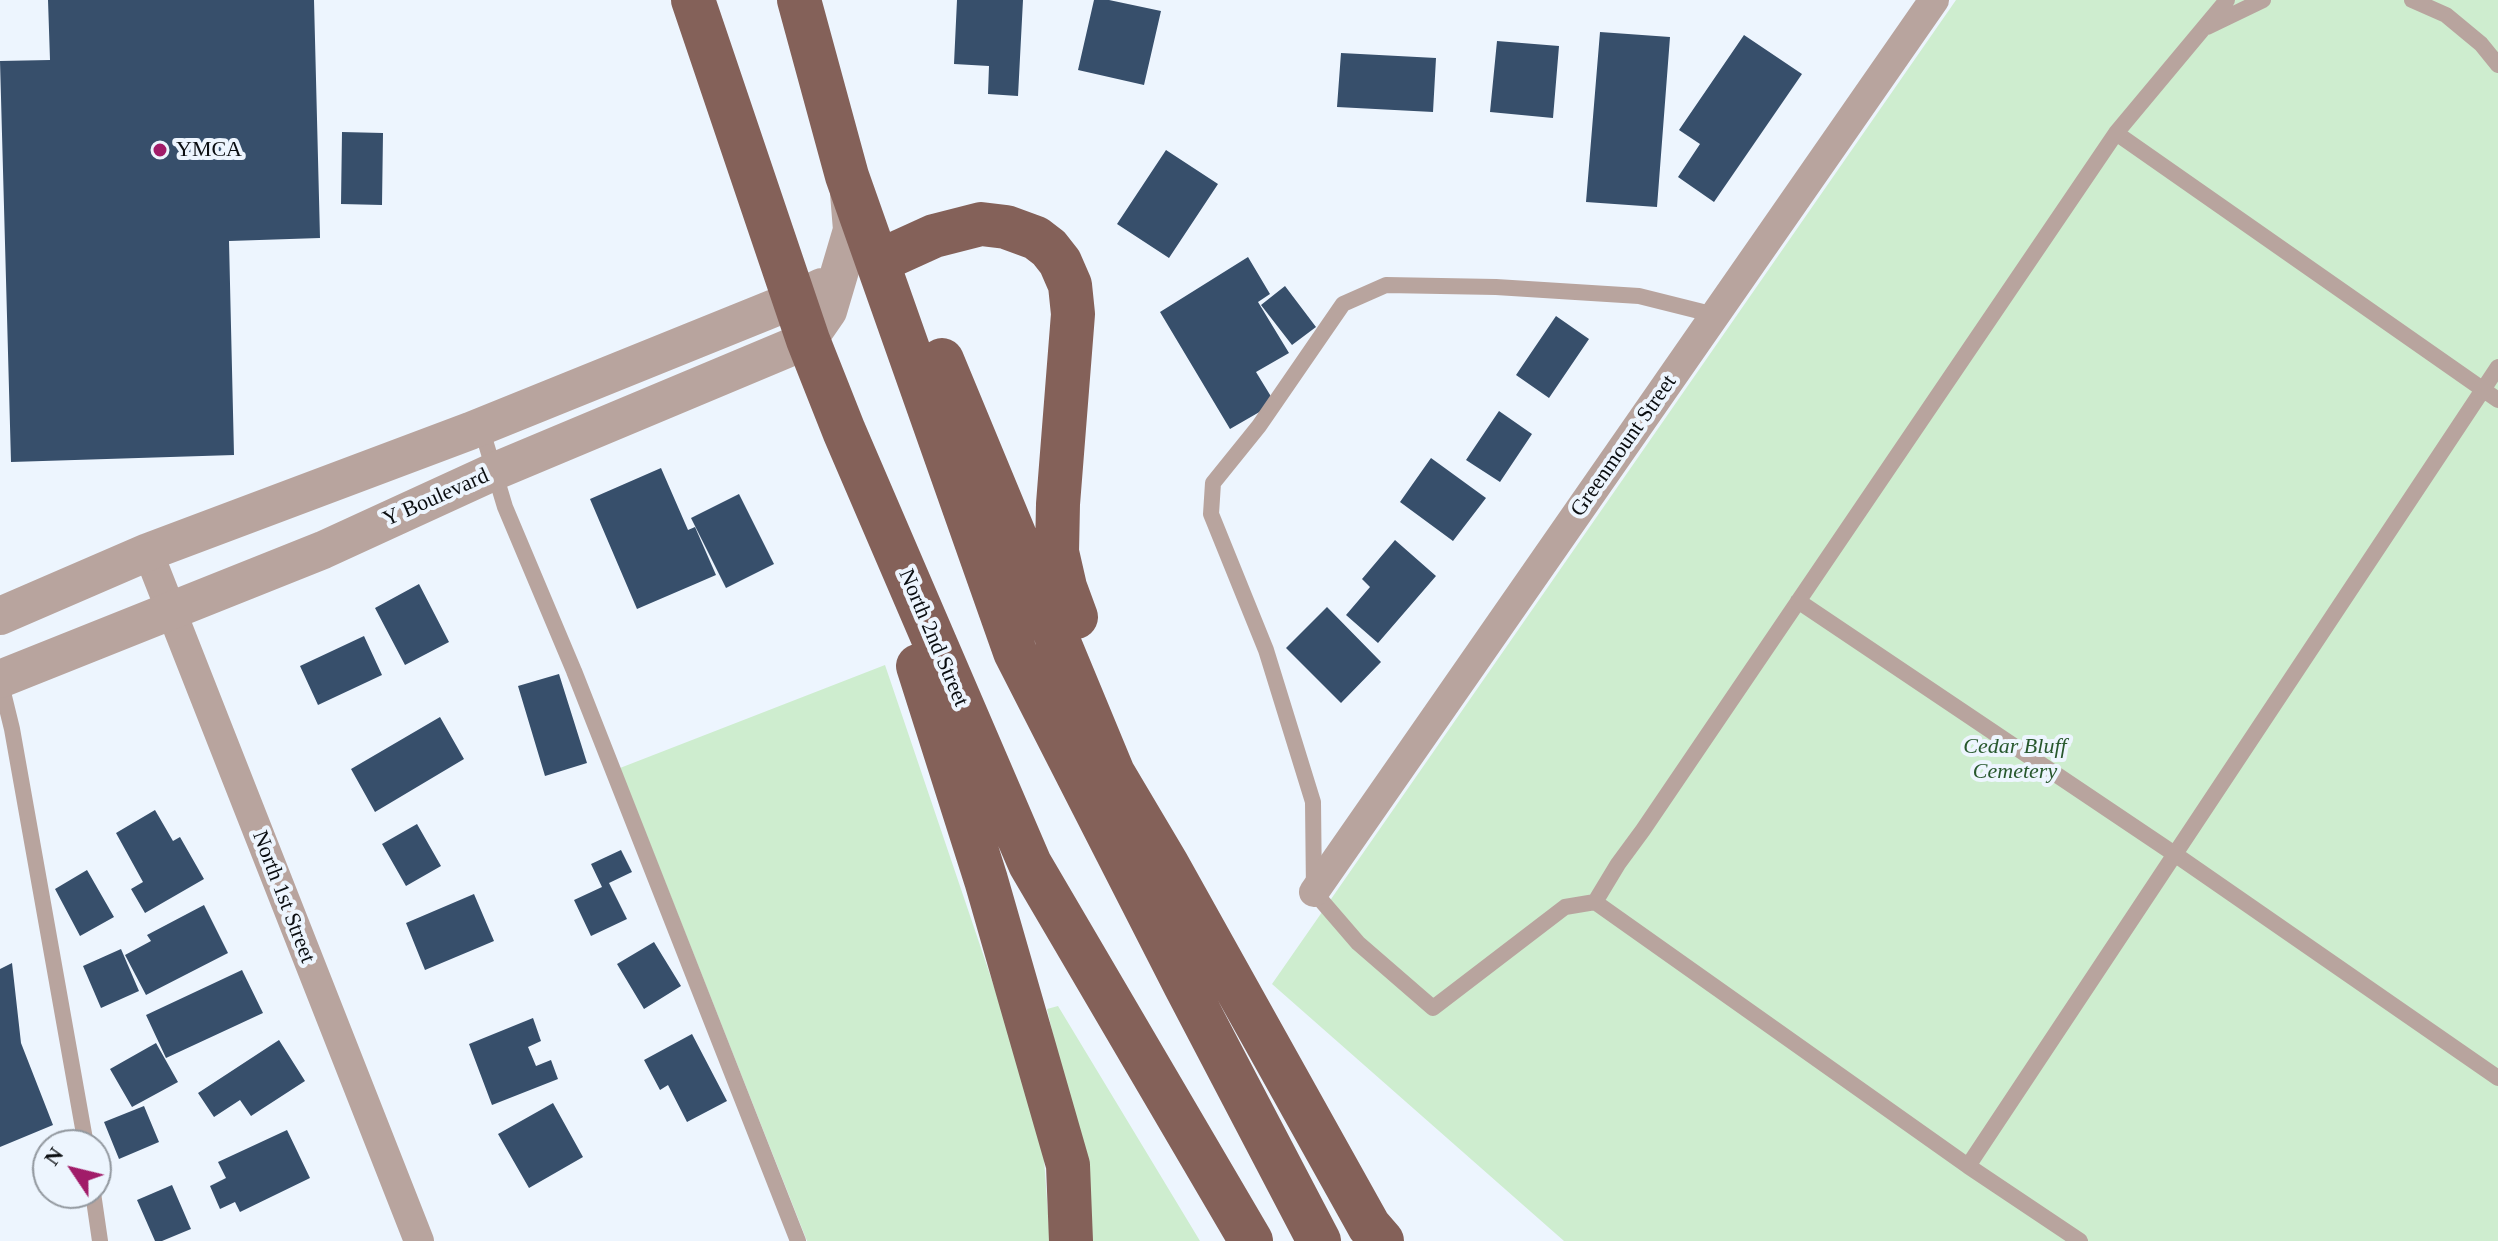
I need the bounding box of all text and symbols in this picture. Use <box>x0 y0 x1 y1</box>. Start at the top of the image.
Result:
place label: YMCA <box>176 137 242 163</box>
marker: YMCA <box>151 141 169 159</box>
street label: Greenmount Street <box>1565 370 1683 522</box>
street label: Y Boulevard <box>379 463 493 533</box>
street label: North 2nd Street <box>892 565 974 711</box>
park label: Cedar Bluff Cemetery <box>1963 734 2067 786</box>
street label: North 1st Street <box>246 827 320 967</box>
north arrow <box>32 1129 112 1209</box>
text: N <box>39 1142 68 1170</box>

